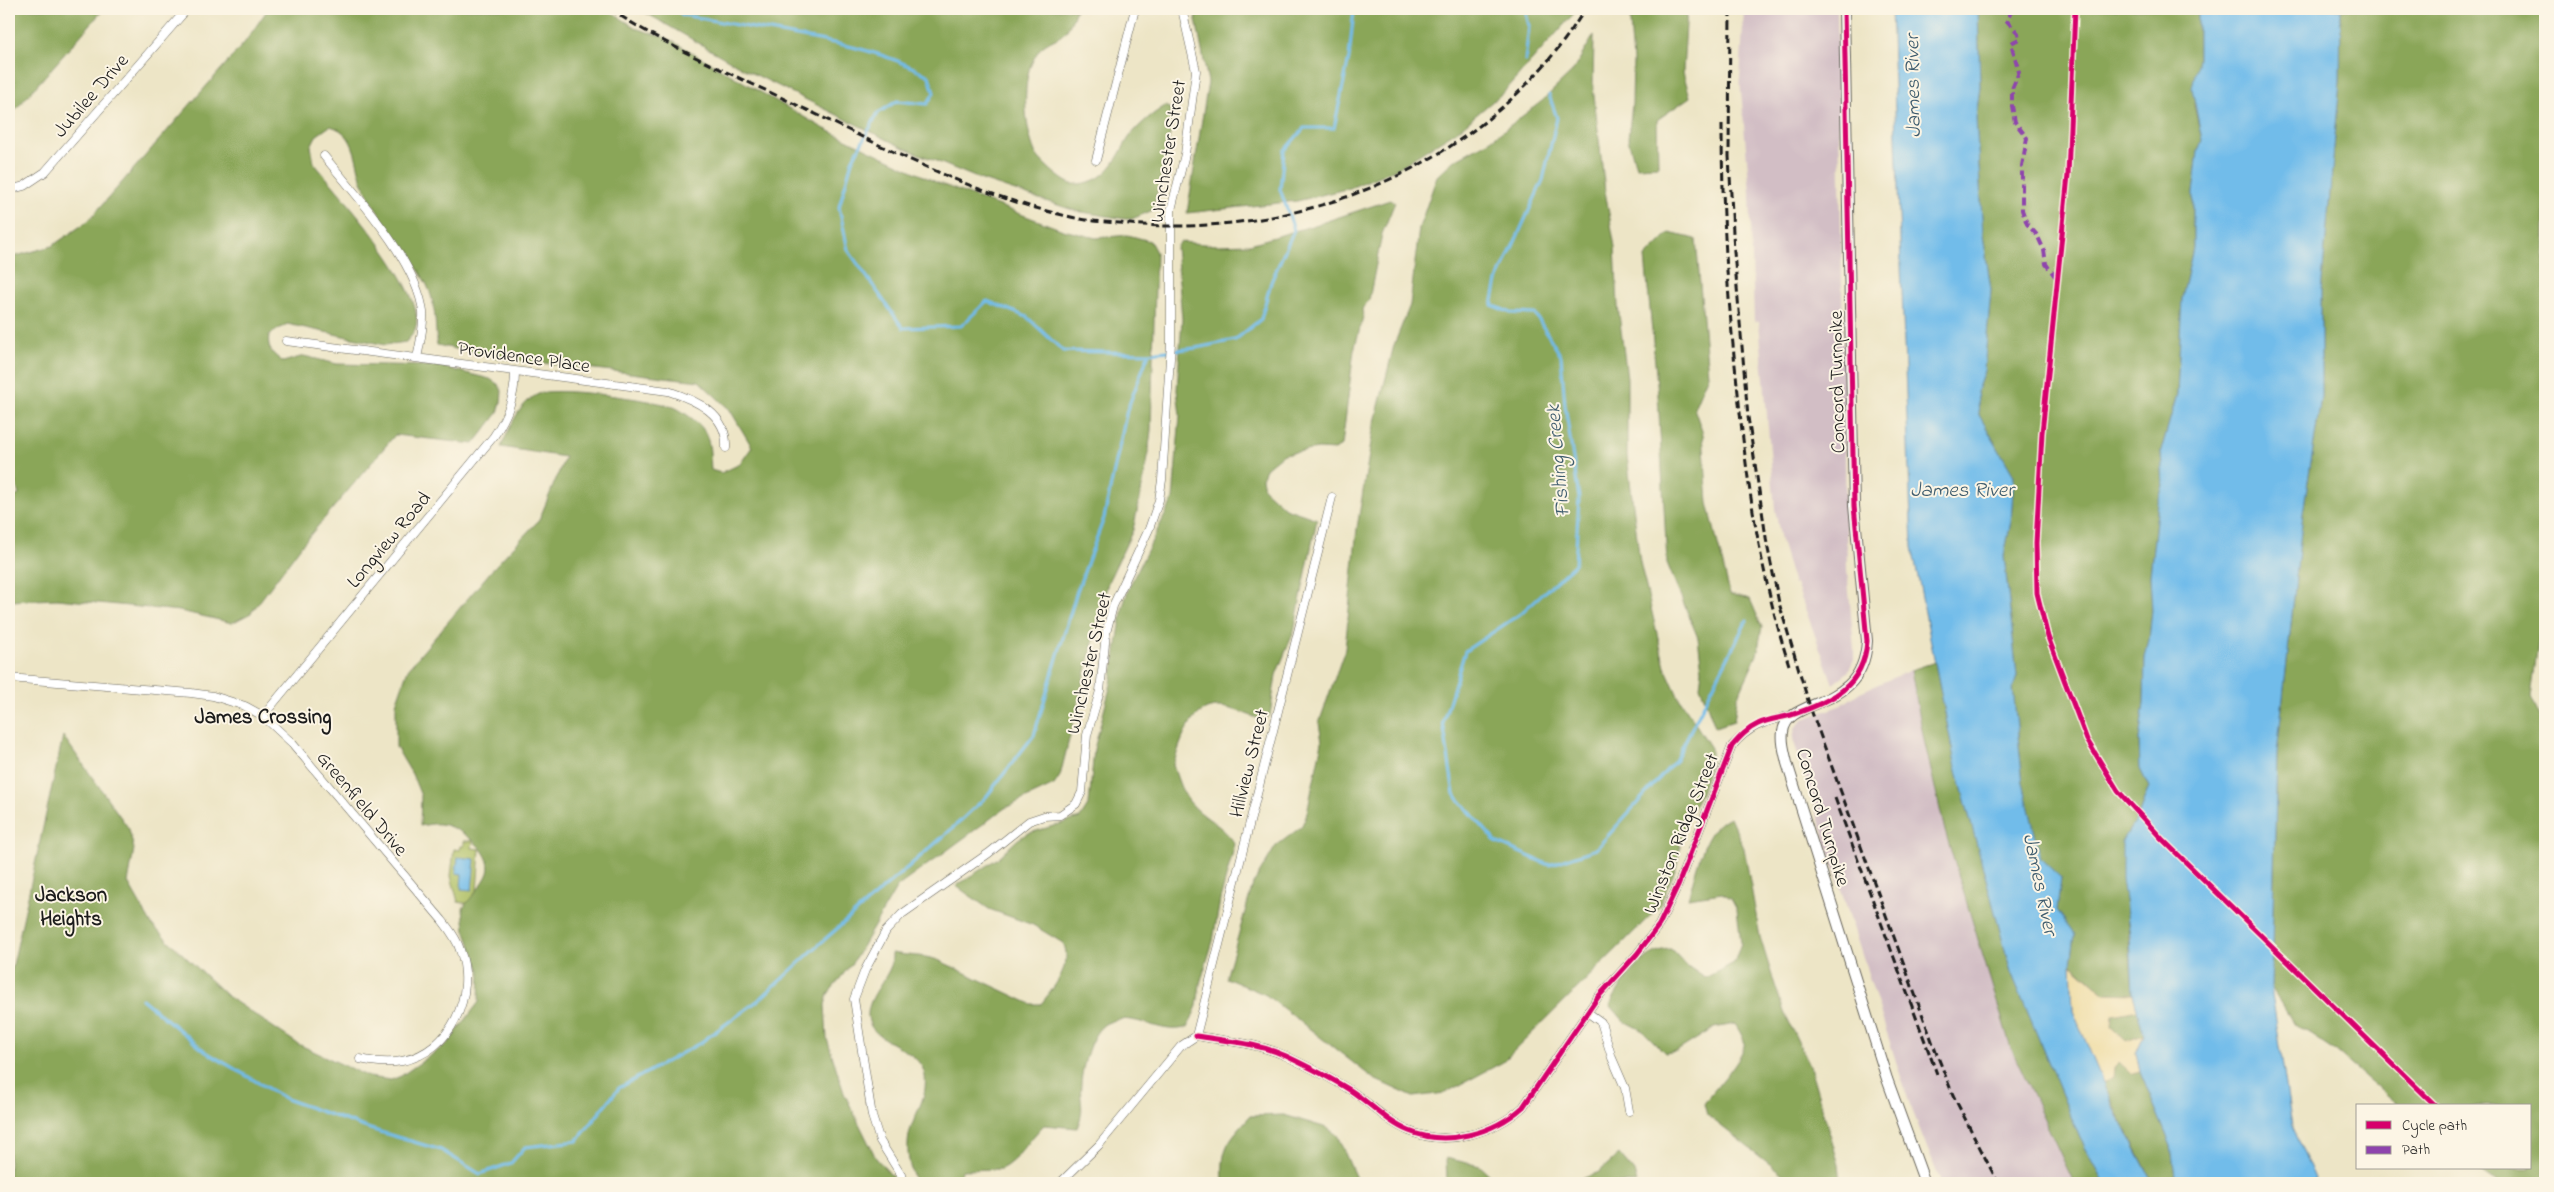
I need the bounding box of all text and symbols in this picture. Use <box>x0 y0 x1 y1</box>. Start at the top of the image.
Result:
water label: James River <box>1898 32 1930 138</box>
street label: Jubilee Drive <box>47 48 137 145</box>
street label: Winchester Street <box>1144 77 1195 225</box>
street label: Concord Turnpike <box>1823 310 1854 454</box>
street label: Providence Place <box>455 335 592 382</box>
water label: Fishing Creek <box>1539 402 1580 518</box>
water label: James River <box>1910 476 2016 506</box>
street label: Longview Road <box>341 486 440 596</box>
street label: Winchester Street <box>1060 590 1121 737</box>
district label: James Crossing <box>194 703 332 735</box>
street label: Hillview Street <box>1223 706 1278 821</box>
street label: Concord Turnpike <box>1787 745 1856 890</box>
street label: Greenfield Drive <box>308 746 414 864</box>
street label: Winston Ridge Street <box>1637 749 1729 919</box>
water label: James River <box>2014 831 2065 940</box>
district label: Jackson Heights <box>35 881 107 937</box>
legend <box>2356 1104 2532 1170</box>
text: Cycle path <box>2402 1115 2467 1138</box>
text: Path <box>2402 1139 2430 1161</box>

